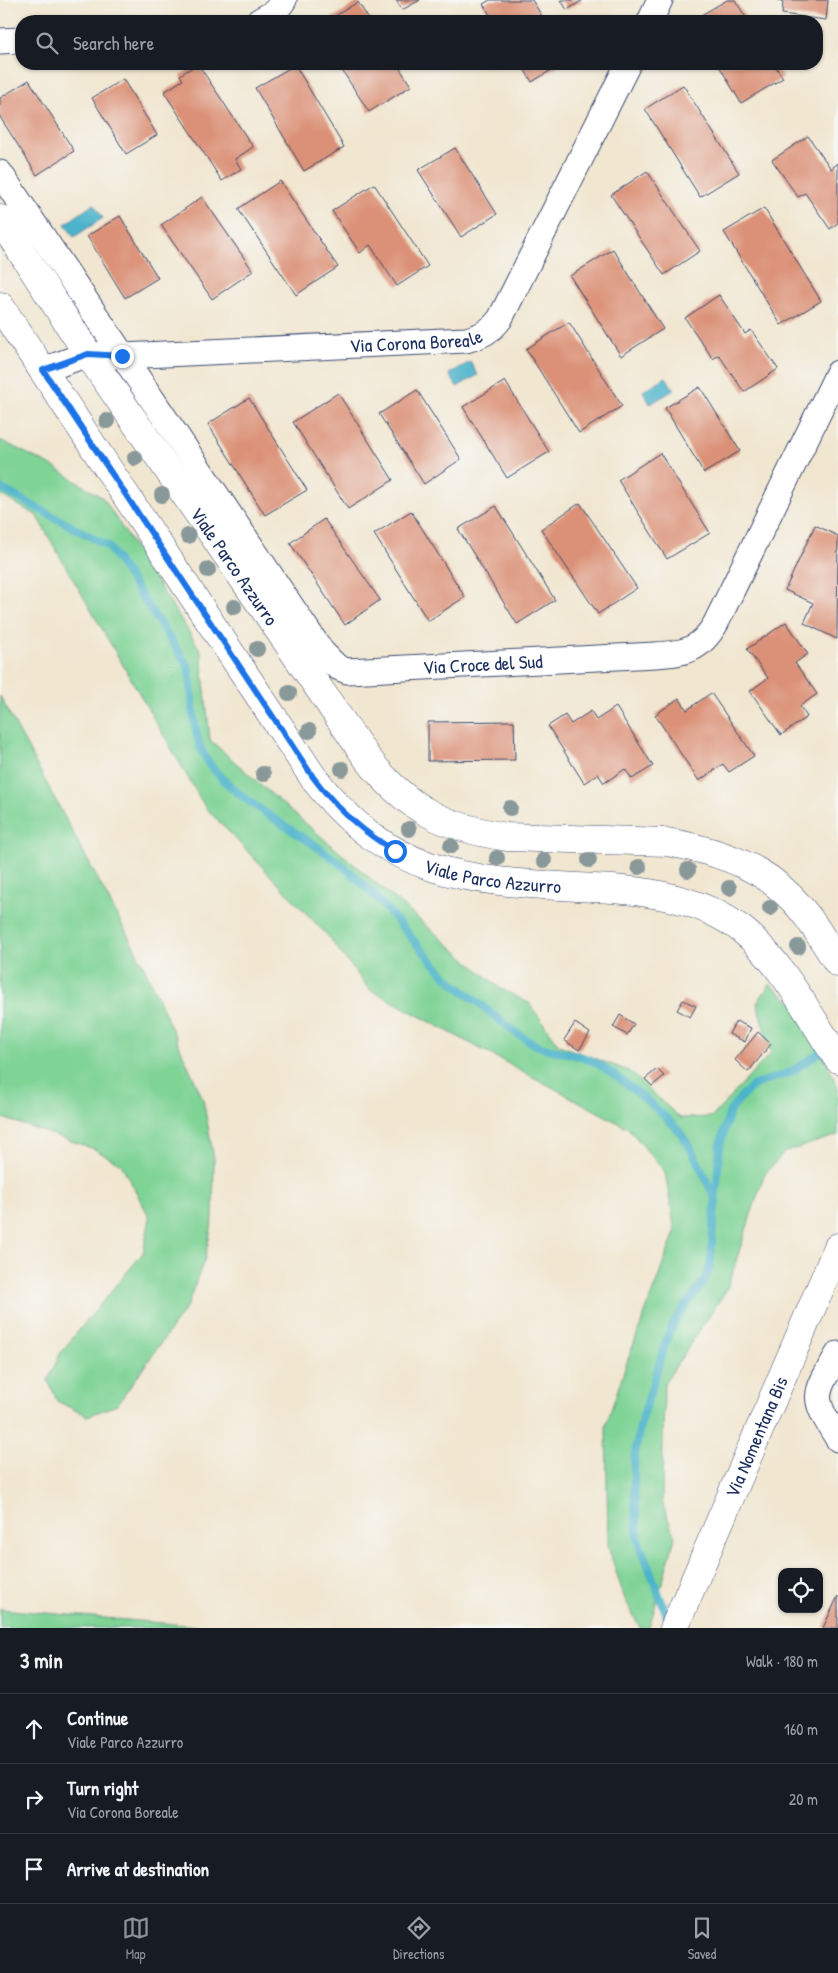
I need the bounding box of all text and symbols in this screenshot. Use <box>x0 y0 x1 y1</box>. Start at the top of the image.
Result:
search box <box>15 15 823 70</box>
icon: search <box>33 29 61 57</box>
text: Search here <box>73 30 154 56</box>
street label: Via Corona Boreale <box>349 323 487 358</box>
route end <box>111 345 134 368</box>
street label: Viale Parco Azzurro <box>185 502 285 631</box>
street label: Via Croce del Sud <box>422 648 544 680</box>
route start <box>384 840 407 863</box>
street label: Viale Parco Azzurro <box>421 852 562 899</box>
street label: Via Nomentana Bis <box>719 1372 794 1501</box>
map controls <box>778 1568 823 1613</box>
button: locate <box>778 1568 823 1613</box>
text: 3 min <box>20 1646 63 1675</box>
text: Walk · 180 m <box>746 1650 818 1672</box>
text: Continue <box>67 1705 128 1731</box>
icon: ahead <box>20 1715 48 1743</box>
text: 160 m <box>784 1718 818 1740</box>
text: Viale Parco Azzurro <box>67 1731 183 1753</box>
text: Turn right <box>67 1775 138 1801</box>
icon: right <box>20 1785 48 1813</box>
text: 20 m <box>789 1788 818 1810</box>
text: Via Corona Boreale <box>67 1801 179 1823</box>
icon: arrive <box>20 1855 48 1883</box>
text: Arrive at destination <box>67 1856 209 1882</box>
tab: Map <box>122 1914 150 1963</box>
tab: Directions <box>393 1914 444 1963</box>
tab: Saved <box>688 1914 716 1963</box>

